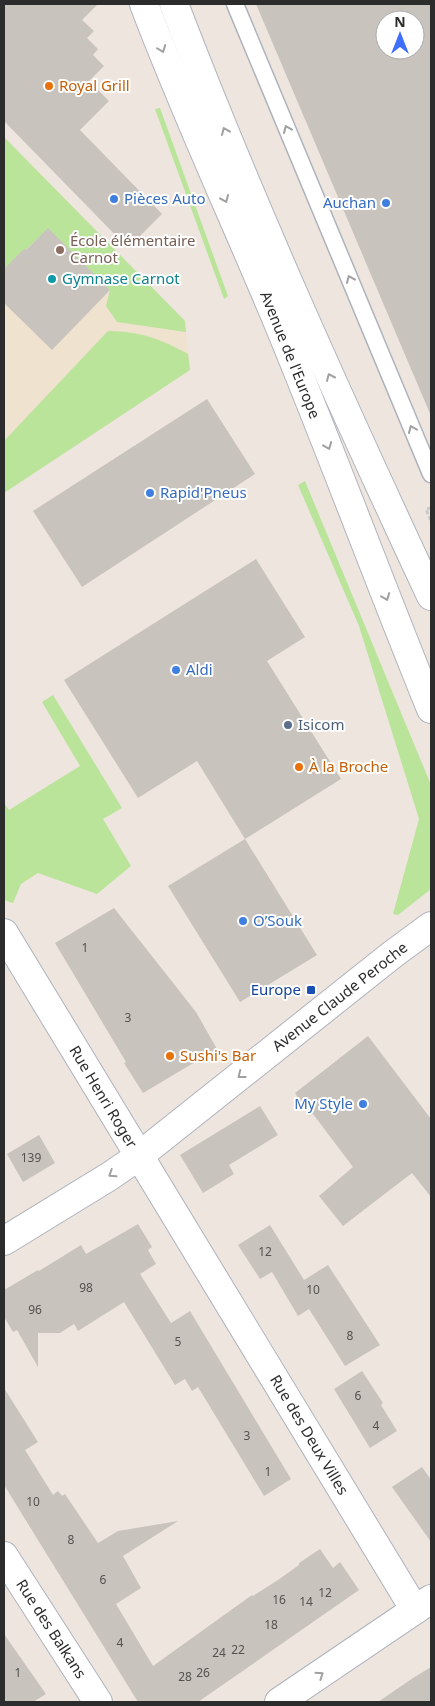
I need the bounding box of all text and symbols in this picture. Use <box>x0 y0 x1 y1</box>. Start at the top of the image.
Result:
north arrow <box>375 10 425 60</box>
text: N <box>394 12 406 31</box>
one-way arrow <box>156 45 166 53</box>
place label: Royal Grill <box>59 75 130 95</box>
marker: Royal Grill <box>43 80 55 92</box>
one-way arrow <box>283 125 294 134</box>
one-way arrow <box>221 127 231 136</box>
place label: Pièces Auto <box>124 188 206 208</box>
place label: Auchan <box>323 192 376 212</box>
marker: Pièces Auto <box>108 193 120 205</box>
one-way arrow <box>218 194 229 203</box>
marker: Auchan <box>380 197 392 209</box>
place label: École élémentaire Carnot <box>70 230 195 267</box>
marker: École élémentaire Carnot <box>54 244 66 256</box>
place label: Gymnase Carnot <box>62 268 180 288</box>
marker: Gymnase Carnot <box>46 273 58 285</box>
one-way arrow <box>346 275 356 284</box>
street label: Avenue de l'Europe <box>256 288 326 421</box>
one-way arrow <box>326 373 337 382</box>
one-way arrow <box>408 425 419 434</box>
one-way arrow <box>321 441 332 450</box>
place label: Rapid'Pneus <box>160 482 247 502</box>
marker: Rapid'Pneus <box>144 487 156 499</box>
one-way arrow <box>381 593 391 601</box>
place label: Aldi <box>186 659 213 679</box>
marker: Aldi <box>170 664 182 676</box>
place label: Isicom <box>298 714 344 734</box>
marker: Isicom <box>282 719 294 731</box>
place label: À la Broche <box>309 756 388 776</box>
marker: À la Broche <box>293 761 305 773</box>
place label: O’Souk <box>253 910 302 930</box>
marker: O’Souk <box>237 915 249 927</box>
street label: Avenue Claude Peroche <box>268 937 411 1055</box>
house number: 1 <box>82 939 88 956</box>
place label: Europe <box>251 979 301 999</box>
marker: Europe <box>305 984 317 996</box>
house number: 3 <box>125 1009 132 1026</box>
street label: Rue Henri Roger <box>65 1042 142 1151</box>
place label: Sushi's Bar <box>180 1045 256 1065</box>
marker: Sushi's Bar <box>164 1050 176 1062</box>
one-way arrow <box>238 1069 247 1078</box>
place label: My Style <box>294 1093 353 1113</box>
marker: My Style <box>357 1098 369 1110</box>
house number: 139 <box>21 1149 41 1166</box>
one-way arrow <box>109 1167 118 1177</box>
house number: 12 <box>258 1243 272 1260</box>
house number: 98 <box>79 1279 93 1296</box>
house number: 10 <box>306 1281 320 1298</box>
house number: 96 <box>28 1301 42 1318</box>
house number: 8 <box>347 1327 354 1344</box>
house number: 5 <box>175 1333 182 1350</box>
street label: Rue des Deux Villes <box>266 1371 354 1498</box>
house number: 6 <box>355 1387 362 1404</box>
house number: 4 <box>373 1417 380 1434</box>
house number: 3 <box>244 1427 251 1444</box>
house number: 1 <box>265 1463 271 1480</box>
house number: 10 <box>26 1493 40 1510</box>
house number: 8 <box>68 1531 75 1548</box>
house number: 6 <box>100 1571 107 1588</box>
street label: Rue des Balkans <box>12 1575 91 1682</box>
house number: 12 <box>318 1584 332 1601</box>
house number: 16 <box>272 1591 286 1608</box>
house number: 14 <box>299 1593 313 1610</box>
house number: 18 <box>264 1616 278 1633</box>
house number: 4 <box>117 1634 124 1651</box>
house number: 22 <box>231 1641 245 1658</box>
house number: 24 <box>212 1644 226 1661</box>
house number: 1 <box>15 1664 21 1681</box>
house number: 26 <box>196 1664 210 1681</box>
house number: 28 <box>178 1668 192 1685</box>
one-way arrow <box>314 1672 323 1681</box>

